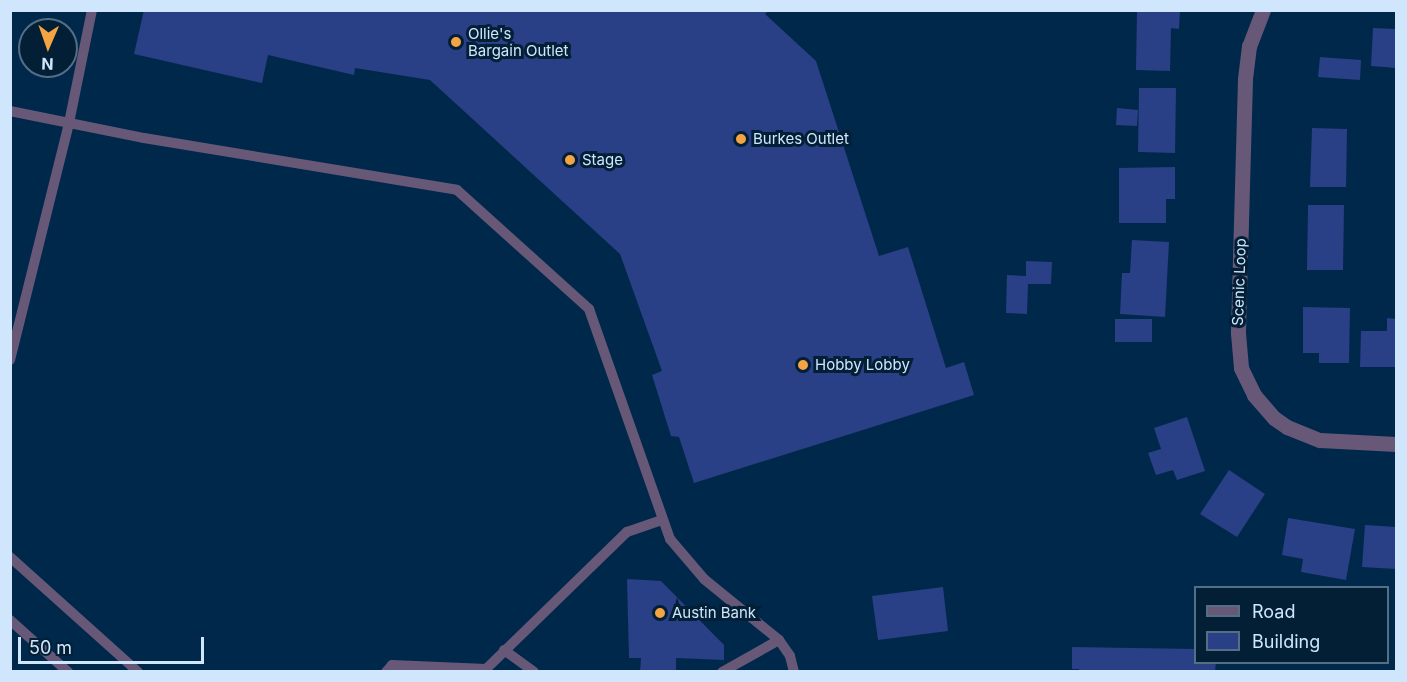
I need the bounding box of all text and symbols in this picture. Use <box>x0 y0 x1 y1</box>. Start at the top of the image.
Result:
north arrow <box>18 18 78 78</box>
place label: Ollie's Bargain Outlet <box>468 24 569 59</box>
marker: Ollie's Bargain Outlet <box>449 35 463 49</box>
text: N <box>41 54 54 74</box>
place label: Burkes Outlet <box>753 130 849 148</box>
marker: Burkes Outlet <box>734 132 748 146</box>
place label: Stage <box>582 151 623 169</box>
marker: Stage <box>563 153 577 167</box>
street label: Scenic Loop <box>1228 238 1250 326</box>
place label: Hobby Lobby <box>815 356 910 374</box>
marker: Hobby Lobby <box>796 358 810 372</box>
legend <box>1194 586 1389 664</box>
text: Road <box>1252 601 1295 622</box>
place label: Austin Bank <box>672 604 756 622</box>
marker: Austin Bank <box>653 606 667 620</box>
scale bar <box>21 625 207 663</box>
text: Building <box>1252 631 1320 652</box>
text: 50 m <box>29 637 72 658</box>

